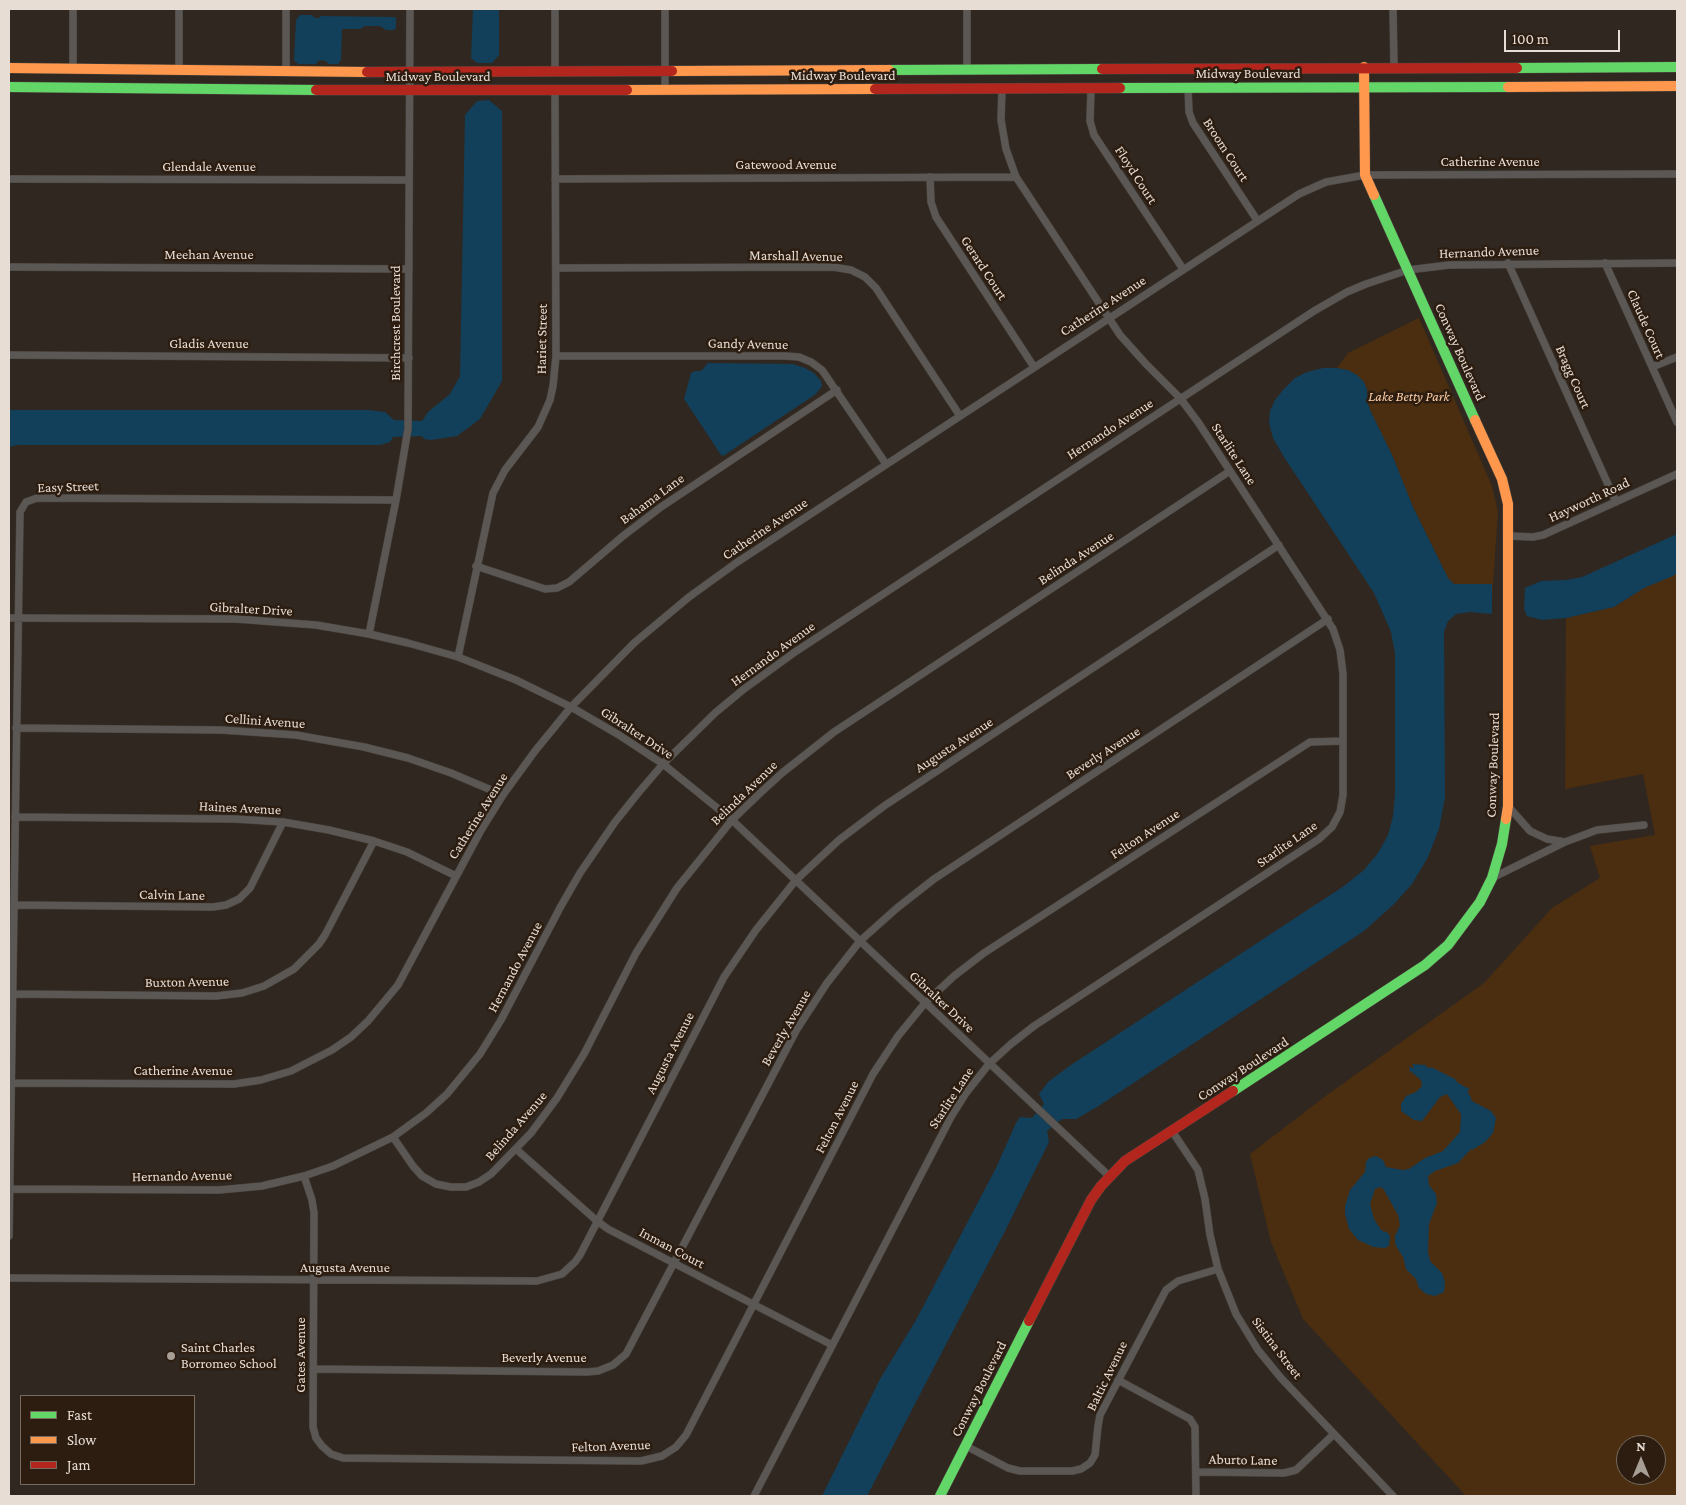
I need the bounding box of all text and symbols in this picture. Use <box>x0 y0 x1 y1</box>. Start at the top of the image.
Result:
scale bar <box>1506 20 1622 52</box>
text: 100 m <box>1512 31 1549 47</box>
street label: Midway Boulevard <box>1195 66 1301 82</box>
street label: Midway Boulevard <box>790 68 896 84</box>
street label: Midway Boulevard <box>385 69 491 85</box>
street label: Broom Court <box>1199 115 1253 185</box>
street label: Floyd Court <box>1111 143 1161 207</box>
street label: Catherine Avenue <box>1440 154 1540 170</box>
street label: Gatewood Avenue <box>735 157 837 173</box>
street label: Glendale Avenue <box>162 159 256 175</box>
street label: Gerard Court <box>957 233 1011 303</box>
street label: Hernando Avenue <box>1439 242 1539 262</box>
street label: Meehan Avenue <box>164 247 254 263</box>
street label: Marshall Avenue <box>749 247 843 265</box>
street label: Birchcrest Boulevard <box>388 265 404 381</box>
street label: Catherine Avenue <box>1057 272 1149 340</box>
street label: Claude Court <box>1623 287 1669 361</box>
street label: Conway Boulevard <box>1431 301 1489 403</box>
street label: Hariet Street <box>533 304 551 374</box>
street label: Gandy Avenue <box>708 335 788 353</box>
street label: Gladis Avenue <box>169 336 249 352</box>
street label: Bragg Court <box>1552 343 1594 411</box>
park label: Lake Betty Park <box>1368 389 1450 405</box>
street label: Hernando Avenue <box>1063 395 1157 463</box>
street label: Starlite Lane <box>1208 420 1260 488</box>
street label: Bahama Lane <box>616 470 688 528</box>
street label: Hayworth Road <box>1546 474 1632 526</box>
street label: Easy Street <box>37 478 99 496</box>
street label: Catherine Avenue <box>719 494 811 564</box>
street label: Belinda Avenue <box>1035 527 1117 589</box>
street label: Gibralter Drive <box>209 598 293 620</box>
street label: Hernando Avenue <box>728 618 818 690</box>
street label: Gibralter Drive <box>597 703 677 763</box>
street label: Cellini Avenue <box>224 710 306 732</box>
street label: Conway Boulevard <box>1483 712 1503 818</box>
street label: Augusta Avenue <box>912 713 996 777</box>
street label: Beverly Avenue <box>1063 723 1143 783</box>
street label: Belinda Avenue <box>707 757 781 829</box>
street label: Catherine Avenue <box>445 770 511 862</box>
street label: Haines Avenue <box>198 797 282 819</box>
street label: Felton Avenue <box>1107 805 1183 863</box>
street label: Starlite Lane <box>1253 817 1321 871</box>
street label: Calvin Lane <box>139 886 205 904</box>
street label: Hernando Avenue <box>484 919 546 1015</box>
street label: Gibralter Drive <box>906 967 978 1037</box>
street label: Buxton Avenue <box>145 973 229 991</box>
street label: Beverly Avenue <box>757 987 815 1069</box>
street label: Augusta Avenue <box>642 1009 698 1097</box>
street label: Conway Boulevard <box>1194 1033 1292 1105</box>
street label: Catherine Avenue <box>133 1063 233 1079</box>
street label: Starlite Lane <box>925 1064 977 1132</box>
street label: Felton Avenue <box>812 1078 862 1156</box>
street label: Belinda Avenue <box>481 1088 551 1164</box>
street label: Hernando Avenue <box>132 1167 232 1185</box>
street label: Inman Court <box>636 1224 708 1272</box>
street label: Augusta Avenue <box>300 1260 390 1276</box>
street label: Sistina Street <box>1248 1314 1306 1382</box>
street label: Gates Avenue <box>293 1317 309 1393</box>
street label: Conway Boulevard <box>948 1338 1010 1440</box>
street label: Baltic Avenue <box>1083 1338 1131 1414</box>
place label: Saint Charles Borromeo School <box>181 1340 277 1372</box>
marker: Saint Charles Borromeo School <box>165 1350 177 1362</box>
street label: Beverly Avenue <box>501 1350 587 1366</box>
legend <box>20 1395 195 1485</box>
text: Fast <box>67 1407 92 1423</box>
text: Slow <box>67 1432 96 1448</box>
north arrow <box>1616 1435 1666 1485</box>
street label: Felton Avenue <box>571 1436 651 1456</box>
text: N <box>1636 1438 1646 1454</box>
street label: Aburto Lane <box>1208 1451 1278 1469</box>
text: Jam <box>67 1457 90 1473</box>

